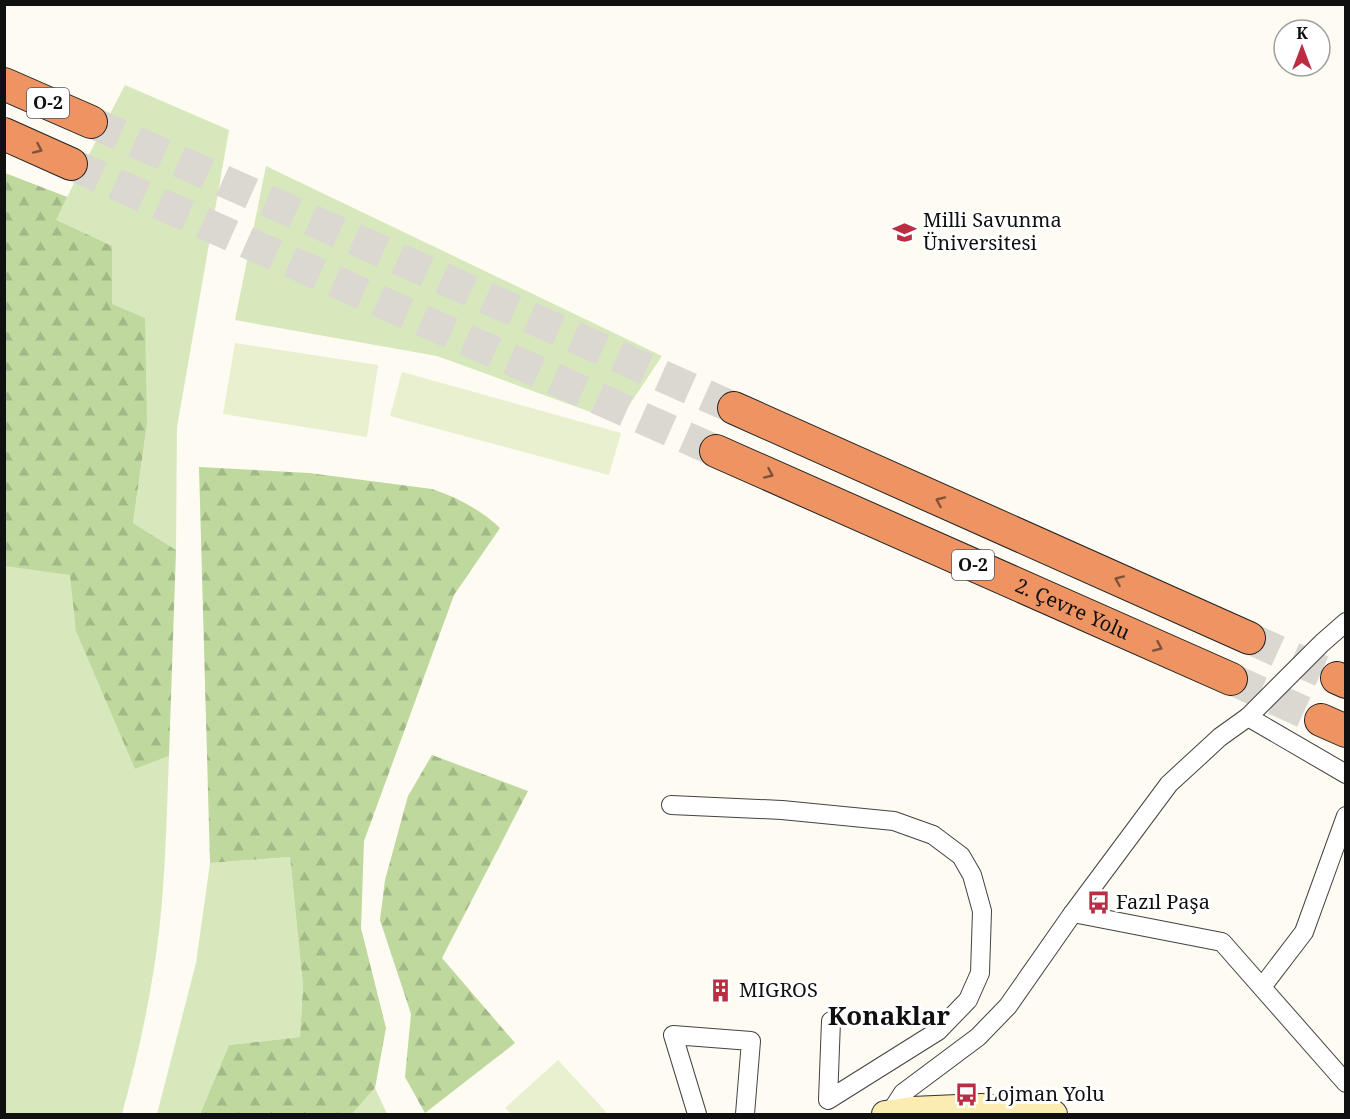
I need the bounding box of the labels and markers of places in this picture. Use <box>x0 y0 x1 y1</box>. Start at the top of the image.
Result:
place label: Milli Savunma Üniversitesi <box>923 206 1062 256</box>
school or university icon: Milli Savunma Üniversitesi <box>892 219 918 245</box>
place label: Fazıl Paşa <box>1116 888 1210 915</box>
bus stop icon: Fazıl Paşa <box>1085 889 1111 915</box>
place label: MIGROS <box>739 976 818 1003</box>
building icon: MIGROS <box>708 977 734 1003</box>
place label: Lojman Yolu <box>985 1080 1105 1107</box>
bus stop icon: Lojman Yolu <box>954 1081 980 1107</box>

